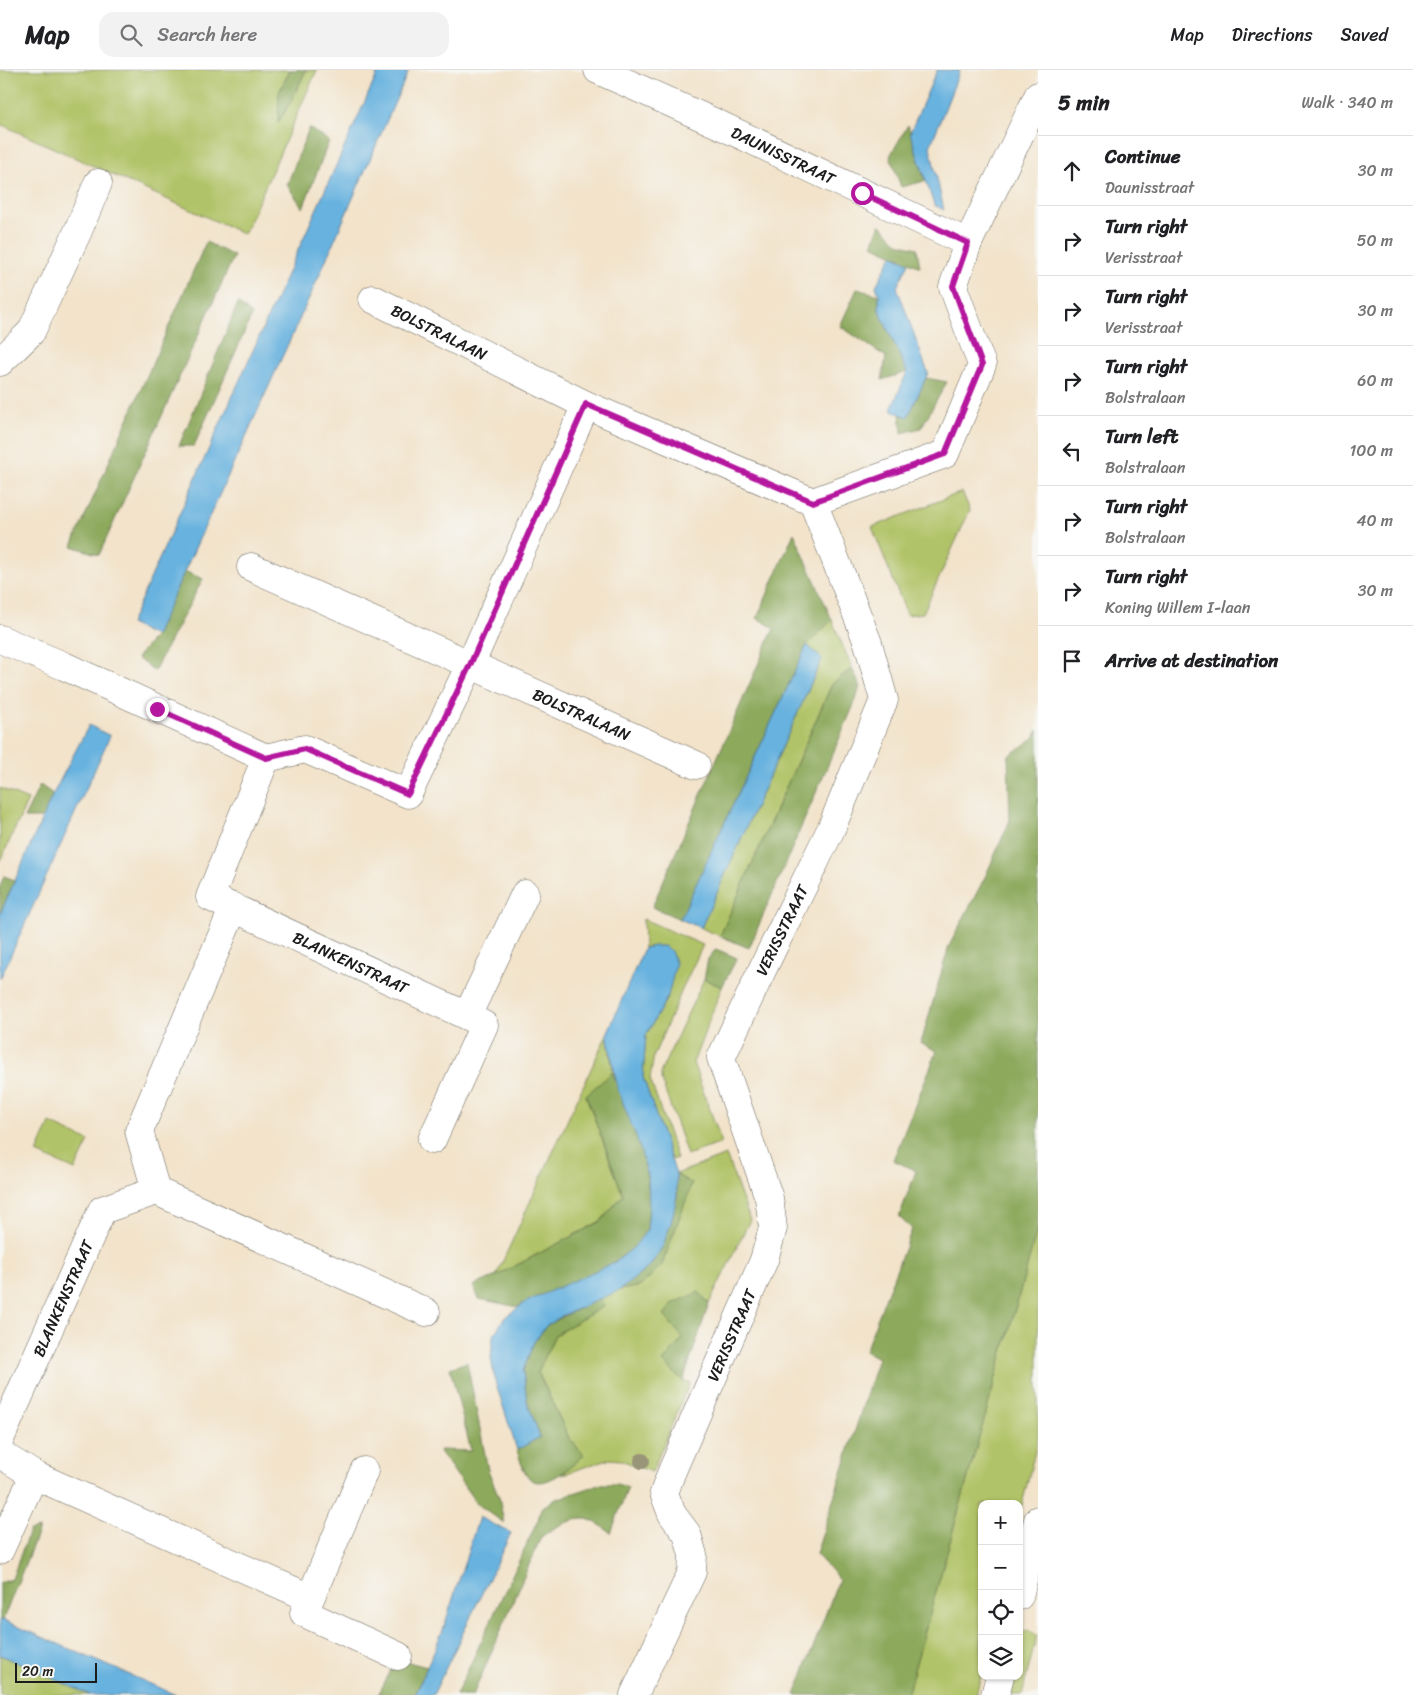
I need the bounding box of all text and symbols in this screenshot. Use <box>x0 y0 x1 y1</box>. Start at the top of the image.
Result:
search box <box>99 12 449 57</box>
text: Map <box>25 14 69 56</box>
text: Search here <box>157 18 257 51</box>
text: Map <box>1171 19 1204 51</box>
text: Directions <box>1232 19 1313 51</box>
text: Saved <box>1341 19 1388 51</box>
icon: search <box>117 21 145 49</box>
text: 5 min <box>1058 84 1110 122</box>
text: Walk · 340 m <box>1302 88 1393 117</box>
street label: DAUNISSTRAAT <box>726 118 842 193</box>
text: Continue <box>1105 140 1181 173</box>
text: 30 m <box>1358 156 1393 185</box>
icon: ahead <box>1058 157 1086 185</box>
text: Daunisstraat <box>1105 173 1194 202</box>
route start <box>851 182 874 205</box>
text: Turn right <box>1105 210 1187 243</box>
text: 50 m <box>1357 226 1393 255</box>
icon: right <box>1058 227 1086 255</box>
text: Verisstraat <box>1105 243 1182 272</box>
text: Turn right <box>1105 280 1187 313</box>
street label: BOLSTRALAAN <box>386 296 493 368</box>
text: 30 m <box>1358 296 1393 325</box>
icon: right <box>1058 297 1086 325</box>
text: Verisstraat <box>1105 313 1182 342</box>
text: Turn right <box>1105 350 1187 383</box>
text: 60 m <box>1357 366 1393 395</box>
icon: right <box>1058 367 1086 395</box>
text: Bolstralaan <box>1105 383 1186 412</box>
text: Turn left <box>1105 420 1178 453</box>
text: 100 m <box>1349 436 1393 465</box>
icon: left <box>1058 437 1086 465</box>
text: Bolstralaan <box>1105 453 1186 482</box>
text: Turn right <box>1105 490 1187 523</box>
text: 40 m <box>1356 506 1393 535</box>
icon: right <box>1058 507 1086 535</box>
text: Bolstralaan <box>1105 523 1186 552</box>
text: Turn right <box>1105 560 1187 593</box>
text: 30 m <box>1358 576 1393 605</box>
icon: right <box>1058 577 1086 605</box>
text: Koning Willem I-laan <box>1105 593 1250 622</box>
text: Arrive at destination <box>1105 644 1278 677</box>
icon: arrive <box>1058 647 1086 675</box>
street label: BOLSTRALAAN <box>528 680 636 749</box>
route end <box>146 698 169 721</box>
street label: VERISSTRAAT <box>747 879 817 980</box>
street label: BLANKENSTRAAT <box>288 923 415 1002</box>
street label: BLANKENSTRAAT <box>24 1234 102 1361</box>
street label: VERISSTRAAT <box>698 1283 765 1386</box>
map controls <box>978 1500 1023 1680</box>
button: + <box>978 1500 1023 1545</box>
button: − <box>978 1545 1023 1590</box>
button: locate <box>978 1590 1023 1635</box>
button: layers <box>978 1635 1023 1680</box>
text: 20 m <box>22 1659 53 1684</box>
scale bar <box>15 1660 98 1683</box>

